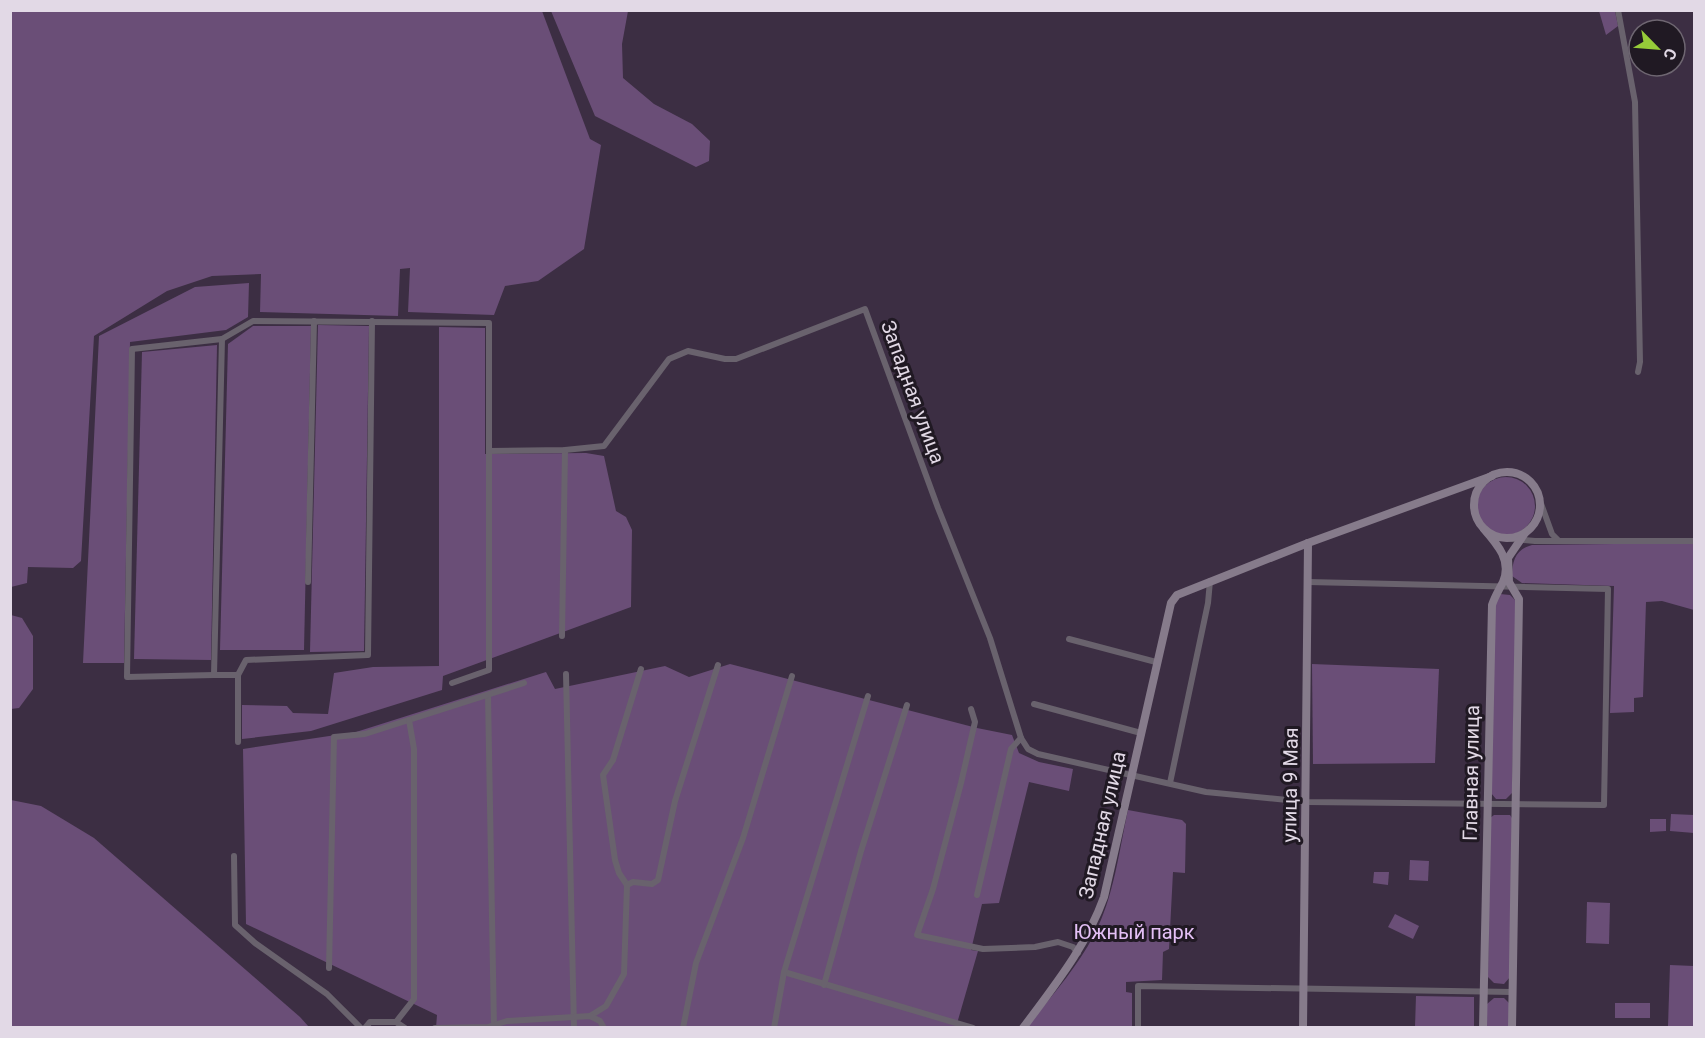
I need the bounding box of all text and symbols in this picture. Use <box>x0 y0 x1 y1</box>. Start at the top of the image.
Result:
north arrow <box>1627 18 1687 78</box>
text: С <box>1659 45 1681 63</box>
street label: Западная улица <box>876 317 950 467</box>
street label: Главная улица <box>1458 705 1484 841</box>
street label: улица 9 Мая <box>1277 727 1303 843</box>
street label: Западная улица <box>1073 749 1131 901</box>
park label: Южный парк <box>1073 920 1195 944</box>

